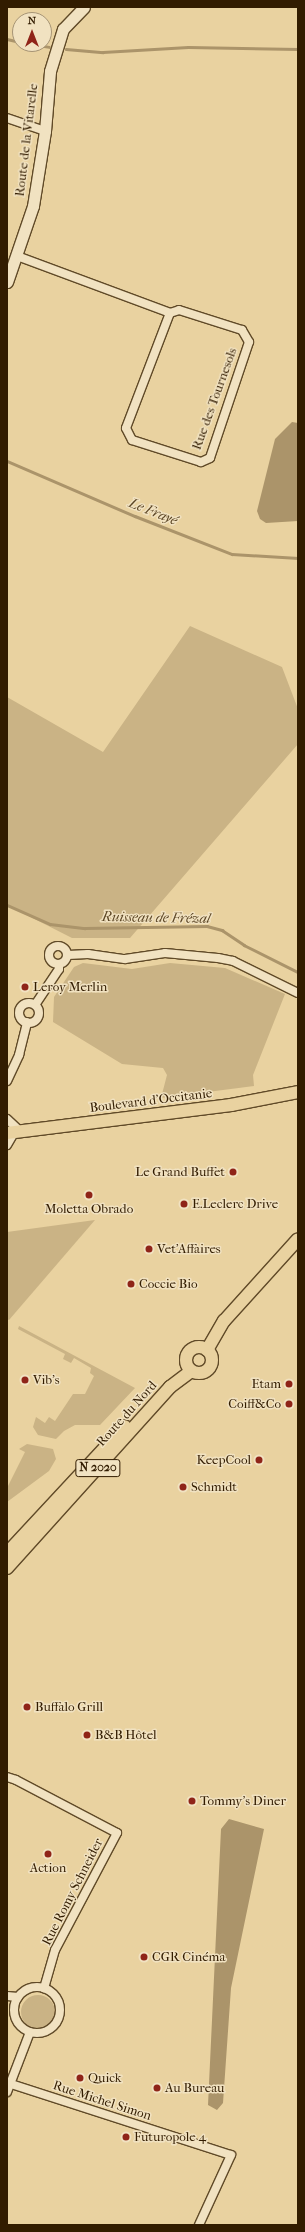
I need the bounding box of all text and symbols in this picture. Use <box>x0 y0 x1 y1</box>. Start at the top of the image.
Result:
north arrow <box>12 12 52 52</box>
text: N <box>28 14 36 27</box>
street label: Route de la Vitarelle <box>12 83 42 197</box>
street label: Rue des Tournesols <box>189 346 241 452</box>
water label: Le Frayé <box>126 495 180 529</box>
water label: Ruisseau de Frézal <box>102 909 210 927</box>
place label: Leroy Merlin <box>33 979 107 995</box>
marker: Leroy Merlin <box>20 982 30 992</box>
street label: Boulevard d'Occitanie <box>89 1086 213 1116</box>
place label: Le Grand Buffet <box>135 1164 225 1180</box>
marker: Le Grand Buffet <box>228 1167 238 1177</box>
marker: Moletta Obrado <box>84 1190 94 1200</box>
place label: E.Leclerc Drive <box>192 1196 278 1212</box>
marker: E.Leclerc Drive <box>179 1199 189 1209</box>
place label: Moletta Obrado <box>45 1201 133 1217</box>
place label: Vet'Affaires <box>157 1241 221 1257</box>
marker: Vet'Affaires <box>144 1244 154 1254</box>
place label: Coccie Bio <box>139 1276 198 1292</box>
marker: Coccie Bio <box>126 1279 136 1289</box>
place label: Vib's <box>33 1372 59 1388</box>
marker: Vib's <box>20 1375 30 1385</box>
place label: Etam <box>252 1376 281 1392</box>
street label: Route du Nord <box>94 1378 160 1450</box>
marker: Etam <box>284 1379 294 1389</box>
place label: Coiff&Co <box>228 1396 281 1412</box>
marker: Coiff&Co <box>284 1399 294 1409</box>
place label: KeepCool <box>196 1452 251 1468</box>
marker: KeepCool <box>254 1455 264 1465</box>
road number: N 2020 <box>75 1458 121 1478</box>
place label: Schmidt <box>191 1479 237 1495</box>
marker: Schmidt <box>178 1482 188 1492</box>
place label: Buffalo Grill <box>35 1699 103 1715</box>
marker: Buffalo Grill <box>22 1702 32 1712</box>
place label: B&B Hôtel <box>95 1727 157 1743</box>
marker: B&B Hôtel <box>82 1730 92 1740</box>
place label: Tommy's Diner <box>200 1793 286 1809</box>
marker: Tommy's Diner <box>187 1796 197 1806</box>
street label: Rue Romy Schneider <box>39 1836 107 1948</box>
marker: Action <box>43 1849 53 1859</box>
place label: Action <box>30 1860 66 1876</box>
place label: CGR Cinéma <box>152 1949 225 1965</box>
marker: CGR Cinéma <box>139 1952 149 1962</box>
place label: Quick <box>88 2070 122 2086</box>
marker: Quick <box>75 2073 85 2083</box>
street label: Rue Michel Simon <box>51 2078 153 2124</box>
place label: Au Bureau <box>165 2080 224 2096</box>
marker: Au Bureau <box>152 2083 162 2093</box>
place label: Futuropole 4 <box>134 2129 206 2145</box>
marker: Futuropole 4 <box>121 2132 131 2142</box>

